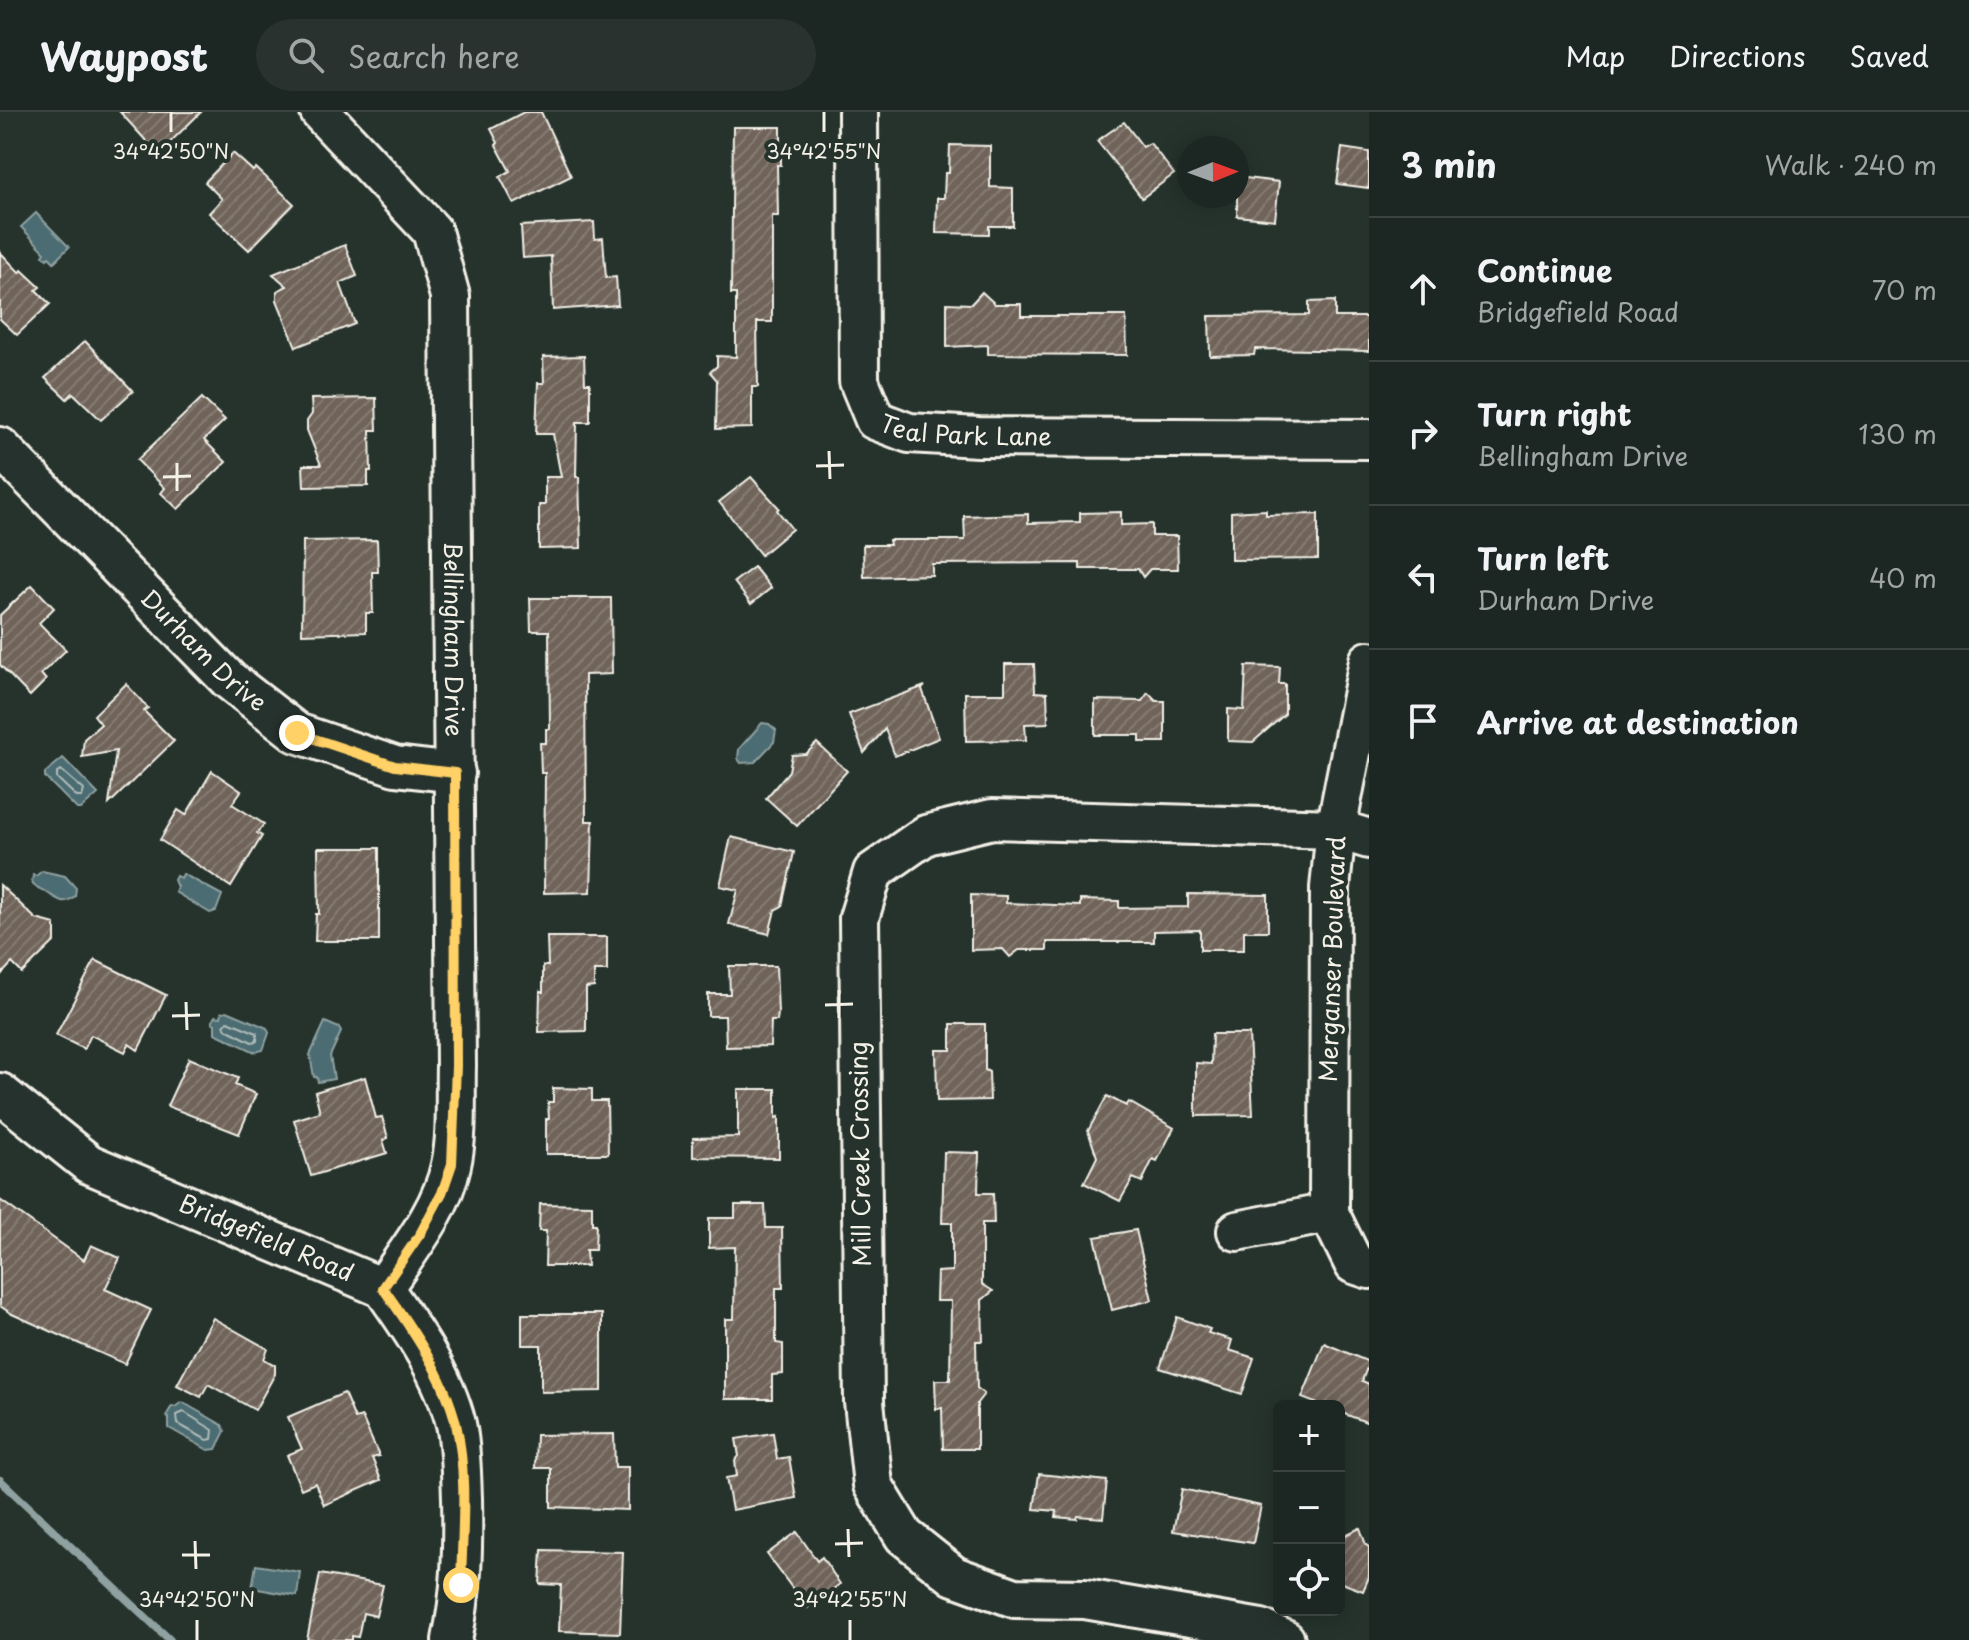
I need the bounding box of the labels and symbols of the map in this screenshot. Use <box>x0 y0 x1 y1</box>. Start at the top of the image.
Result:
text: 34°42'50"N <box>113 136 229 166</box>
text: 34°42'55"N <box>767 136 881 166</box>
north arrow <box>1177 136 1249 208</box>
street label: Teal Park Lane <box>875 404 1052 453</box>
street label: Bellingham Drive <box>436 541 473 737</box>
street label: Durham Drive <box>133 580 275 719</box>
route end <box>279 715 315 751</box>
street label: Merganser Boulevard <box>1309 835 1353 1083</box>
street label: Mill Creek Crossing <box>839 1041 879 1267</box>
street label: Bridgefield Road <box>174 1184 360 1290</box>
route start <box>443 1567 479 1603</box>
text: 34°42'50"N <box>139 1584 255 1614</box>
text: 34°42'55"N <box>793 1584 907 1614</box>

